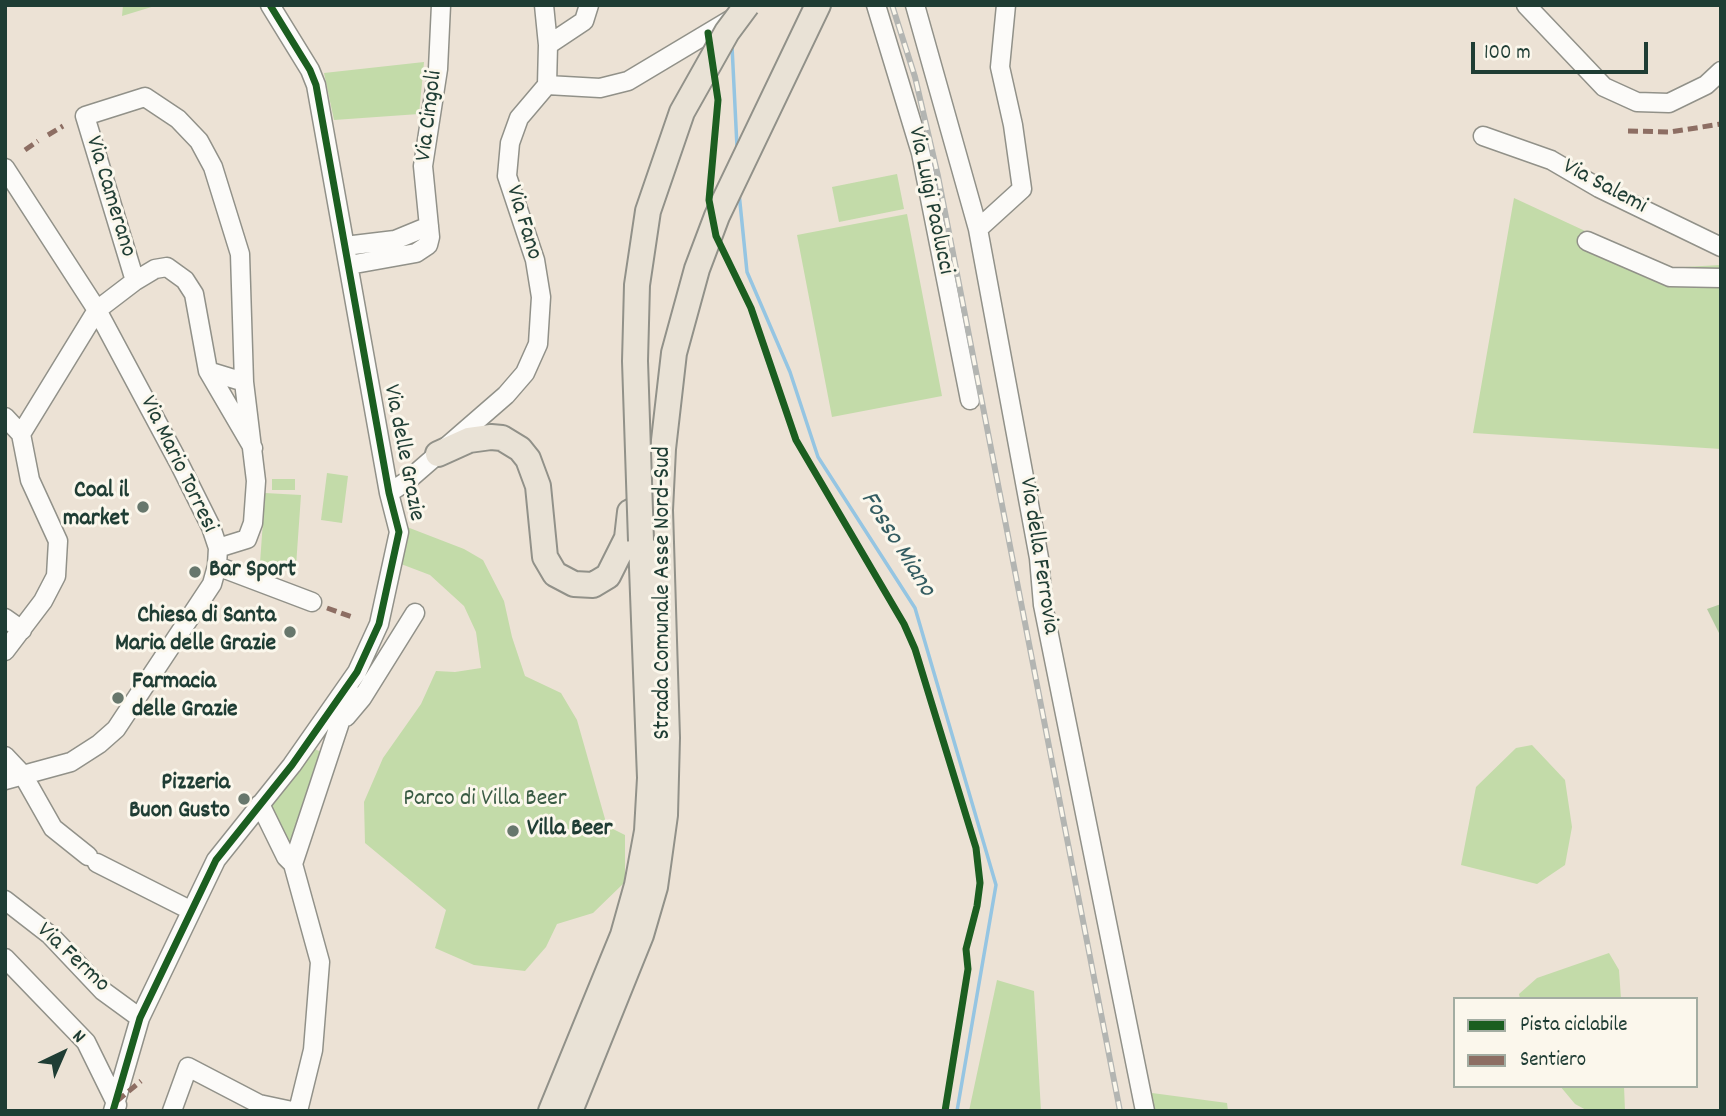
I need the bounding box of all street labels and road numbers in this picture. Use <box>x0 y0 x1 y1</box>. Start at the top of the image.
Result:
street label: Via Cingoli <box>411 69 451 163</box>
street label: Via Luigi Paolucci <box>899 125 959 277</box>
street label: Via Camerano <box>77 133 141 261</box>
street label: Via Salemi <box>1557 154 1651 222</box>
street label: Via Fano <box>497 182 547 264</box>
street label: Via delle Grazie <box>375 382 429 524</box>
street label: Via Mario Torresi <box>132 392 222 538</box>
street label: Strada Comunale Asse Nord-Sud <box>651 446 679 740</box>
street label: Via della Ferrovia <box>1010 476 1064 636</box>
street label: Via Fermo <box>29 918 115 1000</box>

